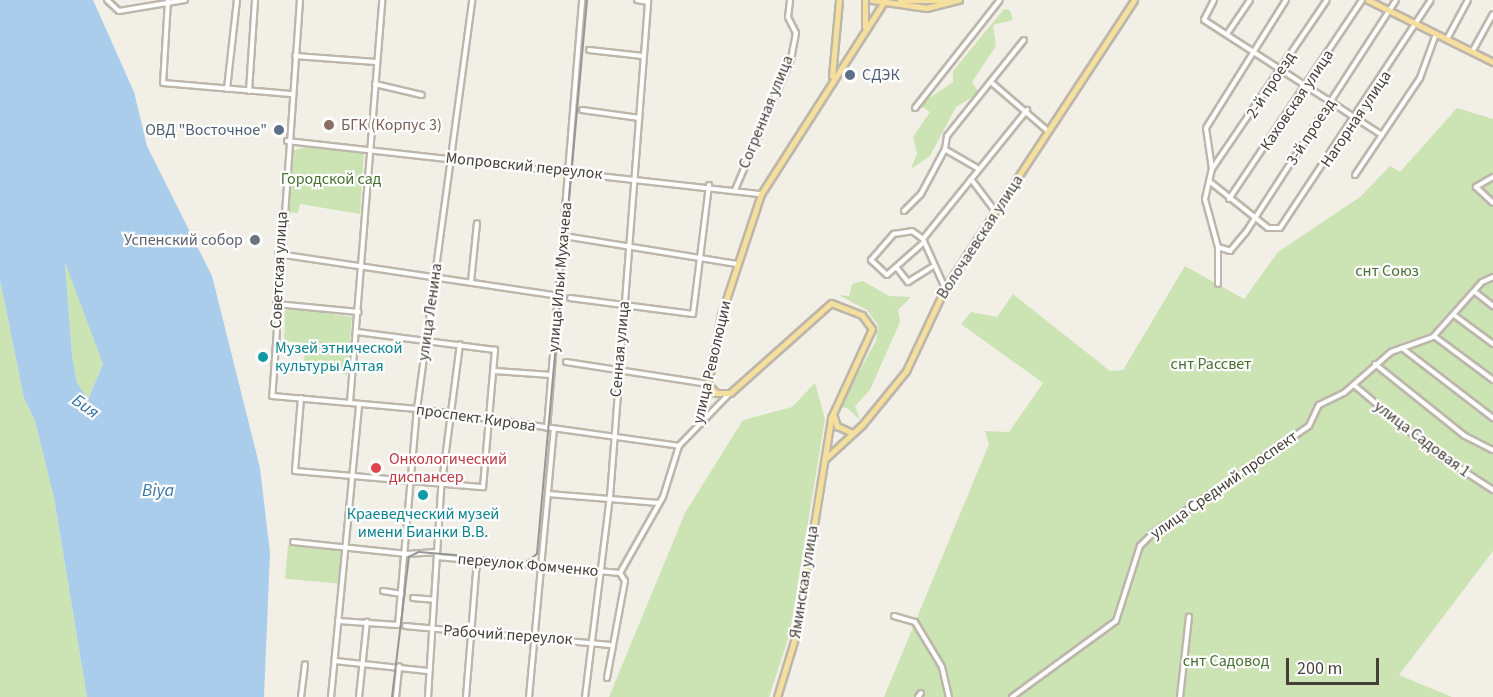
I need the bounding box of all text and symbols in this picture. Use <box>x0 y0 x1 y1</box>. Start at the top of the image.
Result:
street label: Каховская улица <box>1256 46 1338 154</box>
street label: 2-й проезд <box>1242 48 1300 122</box>
street label: Согренная улица <box>735 52 797 172</box>
place label: СДЭК <box>862 65 900 85</box>
street label: Нагорная улица <box>1317 67 1395 171</box>
marker: СДЭК <box>843 68 857 82</box>
street label: 3-й проезд <box>1282 95 1340 169</box>
place label: БГК (Корпус 3) <box>341 115 442 135</box>
marker: БГК (Корпус 3) <box>322 118 336 132</box>
place label: ОВД "Восточное" <box>145 120 267 140</box>
marker: ОВД "Восточное" <box>272 123 286 137</box>
street label: Мопровский переулок <box>445 148 603 184</box>
park label: Городской сад <box>281 169 381 189</box>
street label: Волочаевская улица <box>933 171 1027 303</box>
street label: улица Ильи Мухачева <box>544 201 576 353</box>
street label: Советская улица <box>266 211 292 329</box>
place label: Успенский собор <box>124 230 243 250</box>
marker: Успенский собор <box>248 233 262 247</box>
park label: снт Союз <box>1355 261 1419 281</box>
street label: улица Ленина <box>414 262 446 362</box>
street label: улица Революции <box>688 299 736 425</box>
street label: Сенная улица <box>606 300 634 398</box>
place label: Музей этнической культуры Алтая <box>275 338 403 376</box>
marker: Музей этнической культуры Алтая <box>256 350 270 364</box>
park label: снт Рассвет <box>1171 354 1251 374</box>
water label: Бия <box>67 390 103 424</box>
street label: улица Садовая 1 <box>1370 397 1474 481</box>
street label: проспект Кирова <box>415 400 537 436</box>
street label: улица Средний проспект <box>1147 427 1301 543</box>
place label: Онкологический диспансер <box>389 449 507 487</box>
marker: Онкологический диспансер <box>367 459 385 477</box>
water label: Biya <box>142 480 174 502</box>
marker: Краеведческий музей имени Бианки В.В. <box>416 488 430 502</box>
place label: Краеведческий музей имени Бианки В.В. <box>347 504 499 542</box>
street label: Яминская улица <box>786 524 822 640</box>
street label: переулок Фомченко <box>457 549 599 581</box>
street label: Рабочий переулок <box>443 621 573 649</box>
scale bar <box>1289 646 1382 684</box>
park label: снт Садовод <box>1183 651 1269 671</box>
text: 200 m <box>1297 656 1342 681</box>

